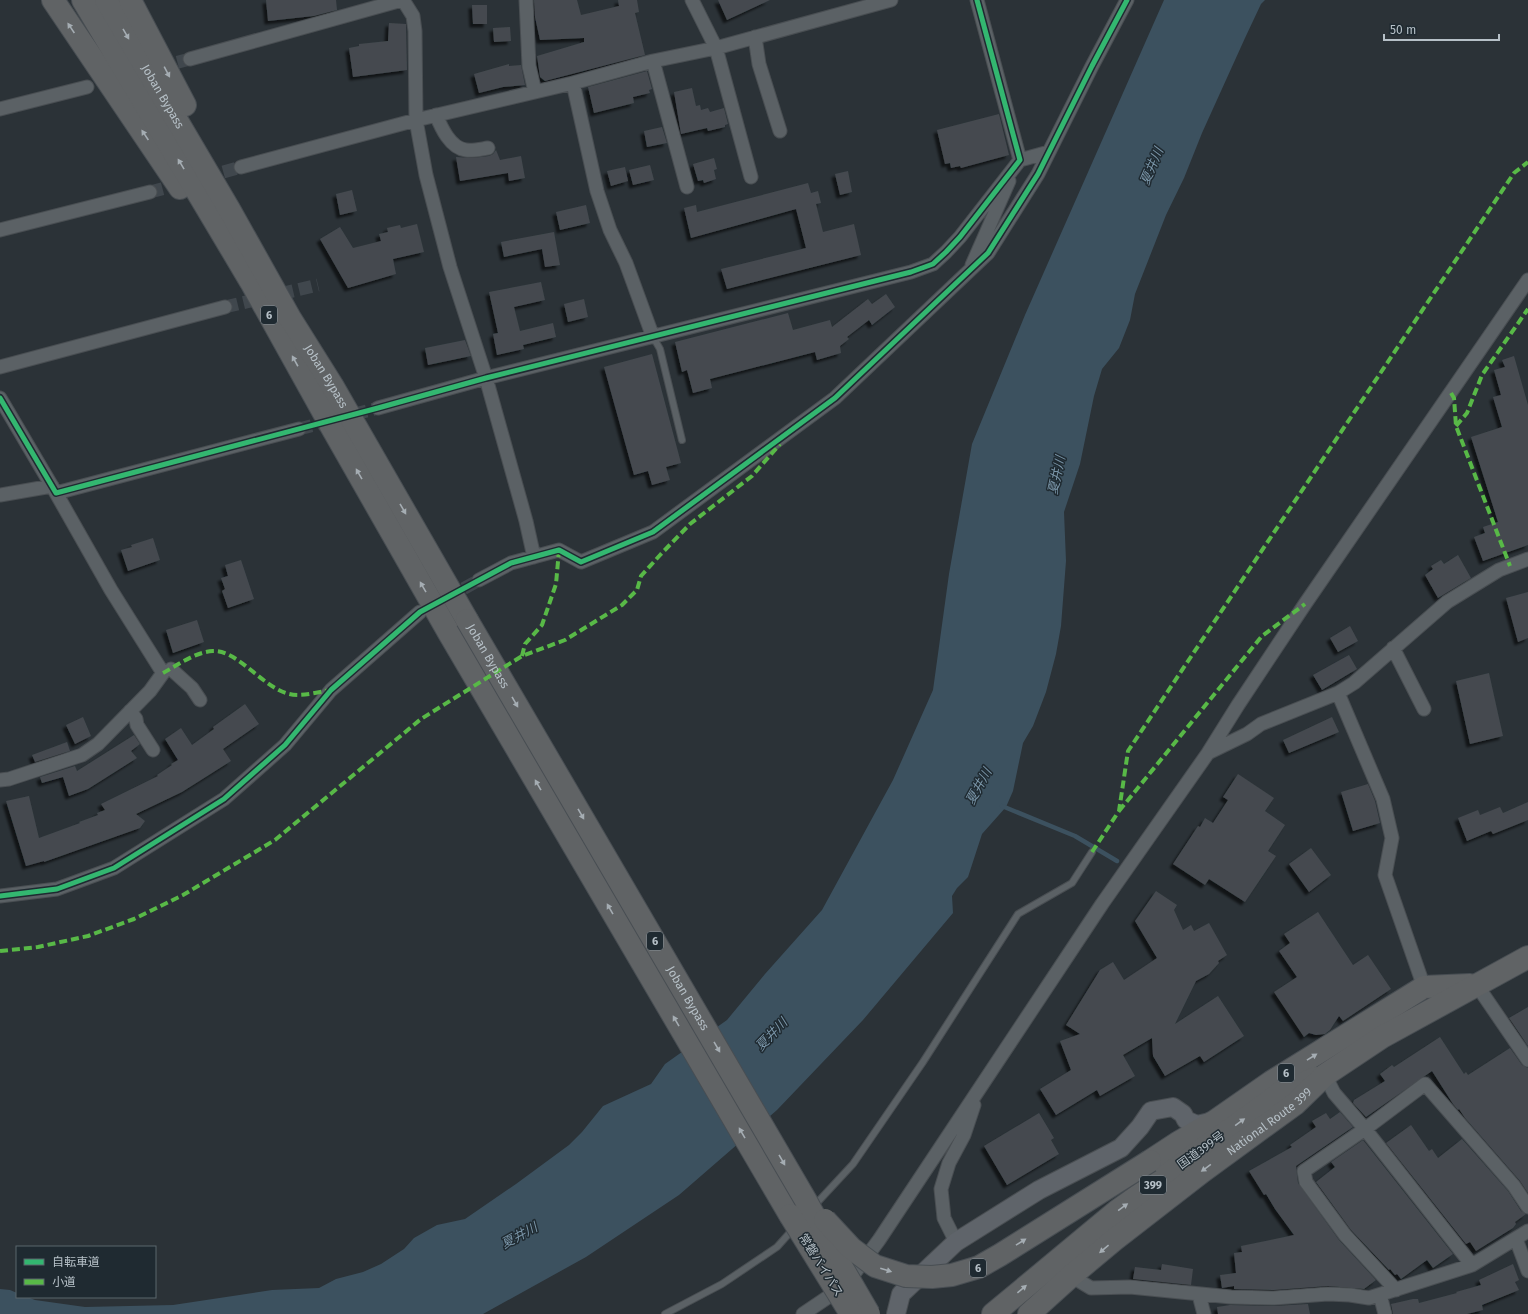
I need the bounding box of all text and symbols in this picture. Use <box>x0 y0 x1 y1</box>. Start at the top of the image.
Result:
scale bar <box>1384 16 1499 42</box>
one-way arrow <box>67 23 75 33</box>
text: 50 m <box>1390 23 1416 37</box>
one-way arrow <box>122 29 130 39</box>
street label: Joban Bypass <box>138 62 187 132</box>
one-way arrow <box>163 66 170 78</box>
one-way arrow <box>141 130 148 141</box>
water label: 夏井川 <box>1137 143 1167 187</box>
one-way arrow <box>178 158 185 169</box>
road number: 6 <box>261 306 277 324</box>
street label: Joban Bypass <box>301 342 351 411</box>
one-way arrow <box>291 355 298 367</box>
water label: 夏井川 <box>1045 453 1068 496</box>
one-way arrow <box>355 469 362 480</box>
one-way arrow <box>400 503 407 514</box>
one-way arrow <box>420 581 427 593</box>
street label: Joban Bypass <box>464 622 513 691</box>
one-way arrow <box>512 696 519 708</box>
water label: 夏井川 <box>962 764 995 807</box>
one-way arrow <box>534 779 541 791</box>
one-way arrow <box>577 808 584 820</box>
one-way arrow <box>607 903 614 915</box>
road number: 6 <box>647 932 663 950</box>
street label: Joban Bypass <box>664 964 712 1033</box>
water label: 夏井川 <box>752 1014 792 1054</box>
one-way arrow <box>673 1015 680 1027</box>
one-way arrow <box>713 1041 720 1053</box>
one-way arrow <box>1306 1053 1318 1060</box>
road number: 6 <box>1278 1064 1294 1082</box>
street label: National Route 399 <box>1224 1085 1315 1158</box>
one-way arrow <box>1234 1118 1245 1126</box>
one-way arrow <box>738 1127 745 1139</box>
street label: 国道399号 <box>1175 1128 1227 1172</box>
one-way arrow <box>779 1154 786 1166</box>
one-way arrow <box>1201 1164 1211 1172</box>
road number: 399 <box>1140 1176 1166 1194</box>
one-way arrow <box>1118 1203 1128 1211</box>
water label: 夏井川 <box>499 1218 542 1251</box>
street label: 常磐バイパス <box>796 1231 846 1299</box>
one-way arrow <box>1016 1238 1026 1246</box>
one-way arrow <box>1099 1244 1109 1253</box>
legend <box>16 1246 156 1298</box>
text: 自転車道 <box>52 1255 100 1269</box>
road number: 6 <box>970 1259 986 1277</box>
one-way arrow <box>881 1267 893 1273</box>
text: 小道 <box>52 1275 76 1289</box>
one-way arrow <box>1017 1284 1028 1293</box>

